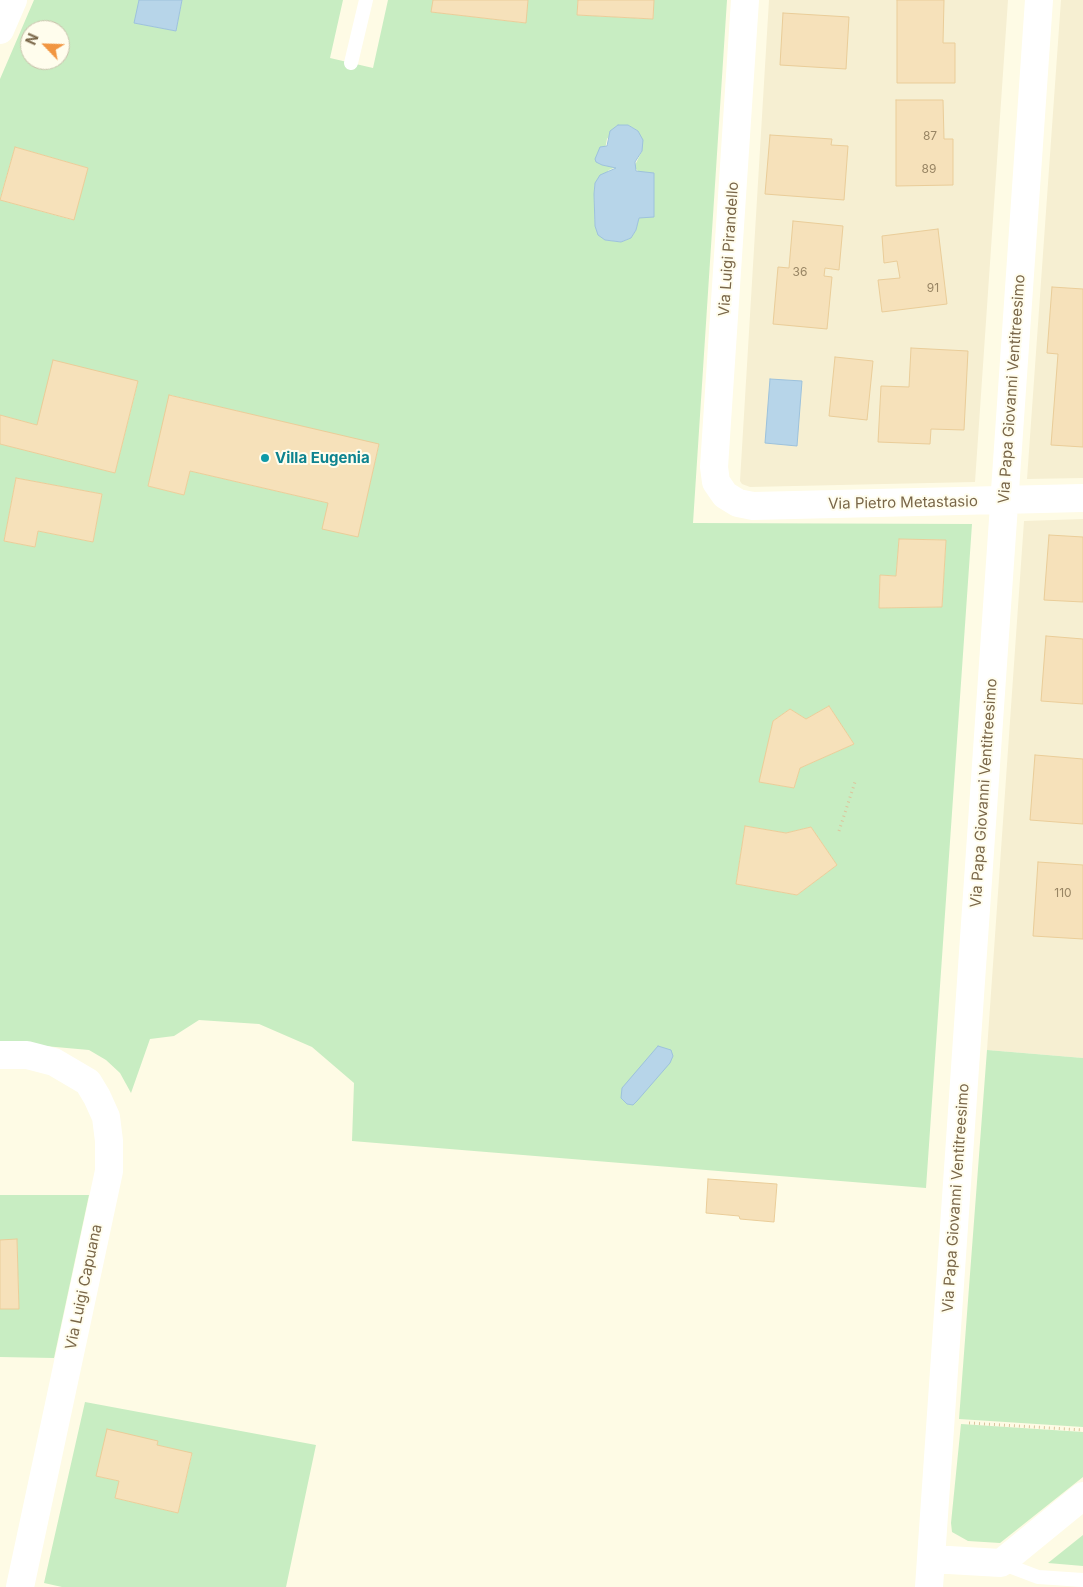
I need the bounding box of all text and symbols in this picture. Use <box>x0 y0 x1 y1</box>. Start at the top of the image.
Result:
north arrow <box>20 20 70 70</box>
text: N <box>22 31 42 47</box>
house number: 87 <box>923 129 937 143</box>
house number: 89 <box>922 162 936 176</box>
street label: Via Luigi Pirandello <box>715 181 743 317</box>
house number: 36 <box>793 265 807 279</box>
street label: Via Papa Giovanni Ventitreesimo <box>995 274 1029 504</box>
house number: 91 <box>927 281 939 295</box>
place label: Villa Eugenia <box>275 449 370 467</box>
marker: Villa Eugenia <box>259 452 271 464</box>
street label: Via Pietro Metastasio <box>828 493 978 513</box>
street label: Via Papa Giovanni Ventitreesimo <box>967 678 1001 908</box>
house number: 110 <box>1054 886 1072 900</box>
street label: Via Papa Giovanni Ventitreesimo <box>939 1083 973 1313</box>
street label: Via Luigi Capuana <box>62 1223 106 1351</box>

